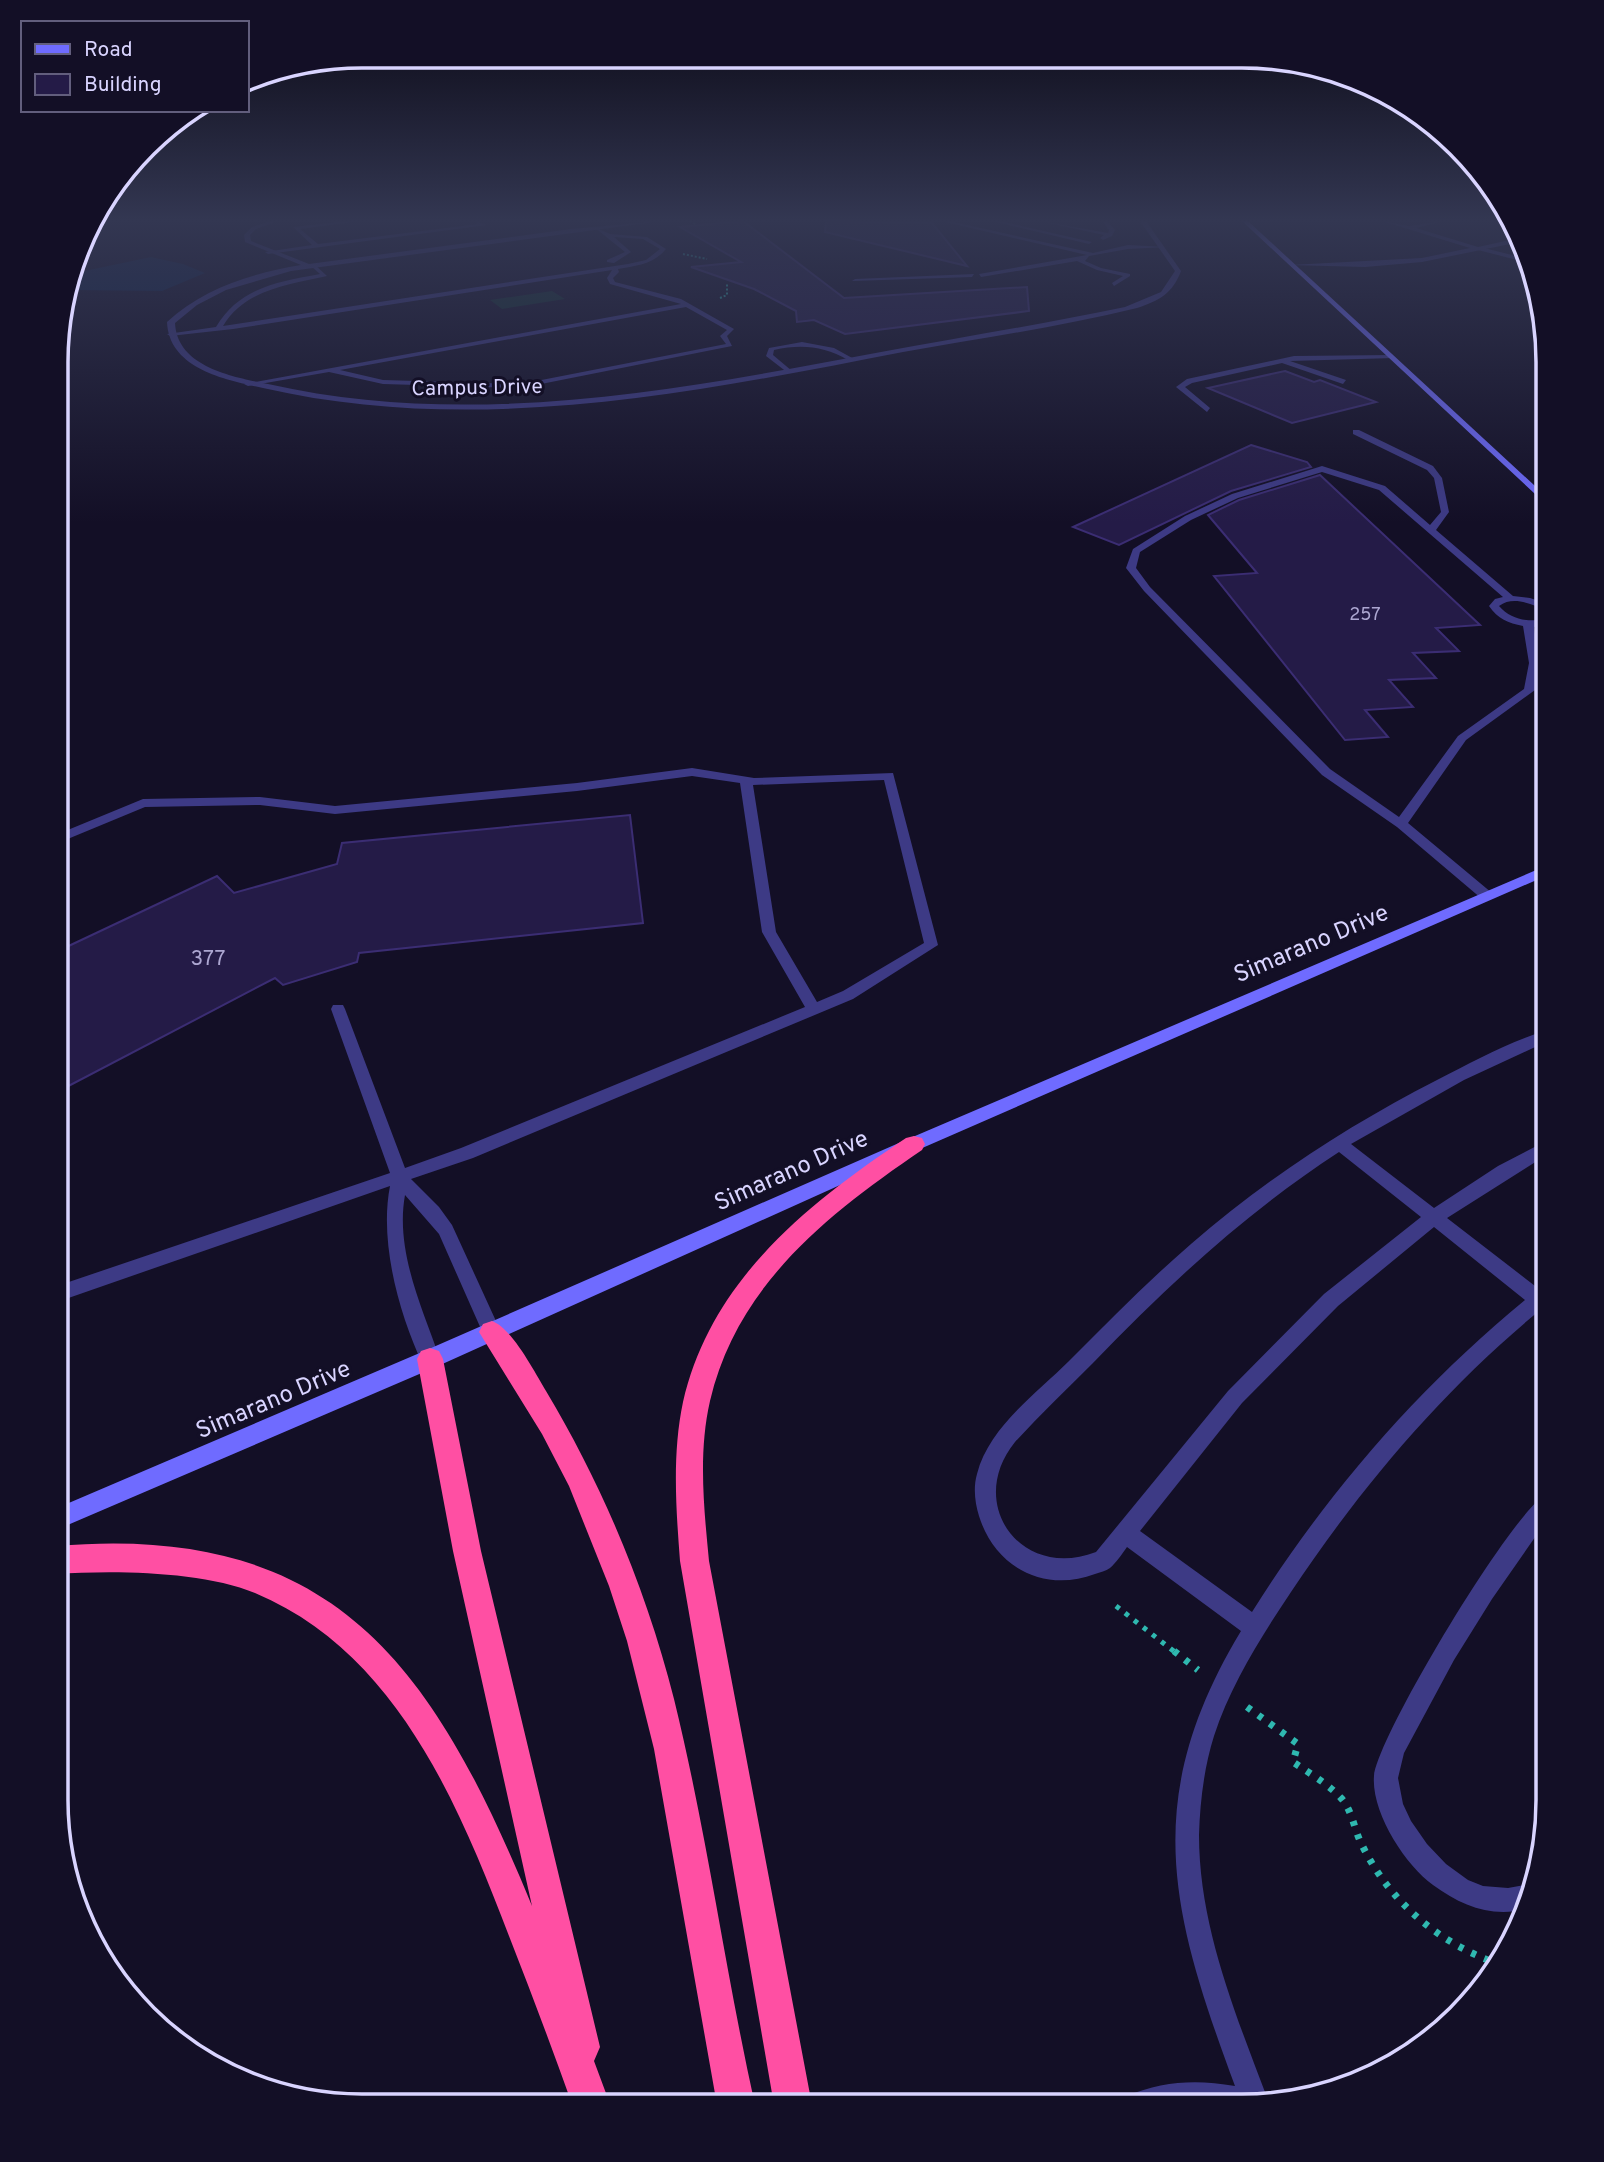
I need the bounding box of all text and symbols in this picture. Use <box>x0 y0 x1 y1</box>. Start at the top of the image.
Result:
legend <box>21 21 248 112</box>
text: Road <box>84 37 133 64</box>
text: Building <box>84 72 162 99</box>
street label: Campus Drive <box>411 374 543 403</box>
house number: 257 <box>1349 604 1381 627</box>
street label: Simarano Drive <box>1230 899 1394 991</box>
house number: 377 <box>190 946 226 973</box>
street label: Simarano Drive <box>710 1124 873 1219</box>
street label: Simarano Drive <box>192 1355 356 1447</box>

